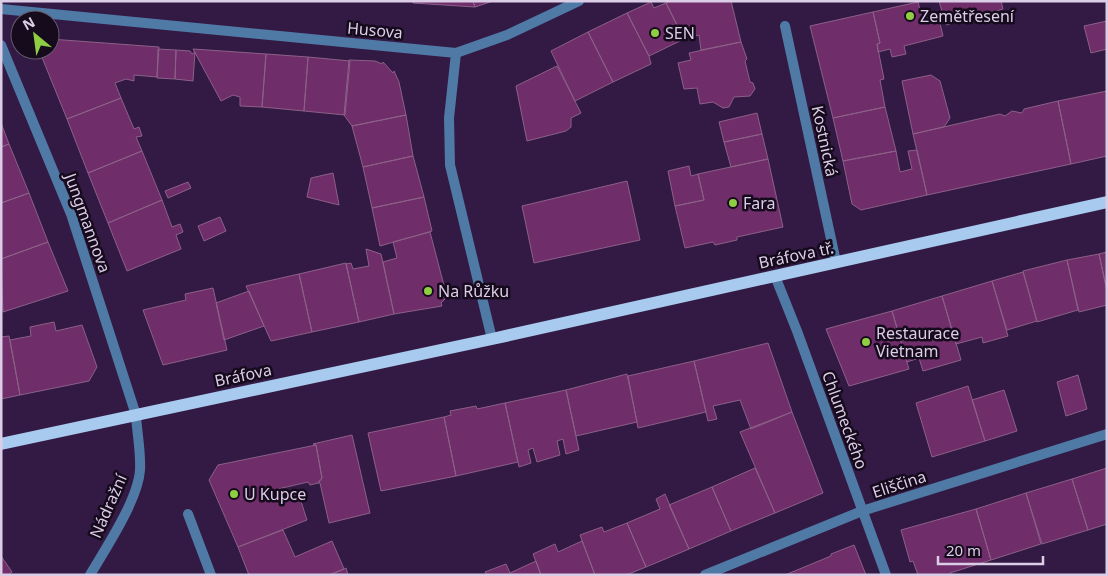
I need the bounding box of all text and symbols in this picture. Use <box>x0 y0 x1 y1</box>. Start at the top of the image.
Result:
place label: Zemětřesení <box>920 5 1015 27</box>
north arrow <box>10 10 60 60</box>
marker: Zemětřesení <box>904 10 916 22</box>
text: N <box>19 12 38 34</box>
street label: Husova <box>346 17 404 43</box>
place label: SEN <box>665 22 695 44</box>
marker: SEN <box>649 27 661 39</box>
street label: Kostnická <box>807 103 843 179</box>
street label: Jungmannova <box>59 168 116 276</box>
place label: Fara <box>743 192 776 214</box>
marker: Fara <box>727 197 739 209</box>
street label: Bráfova tř. <box>757 236 835 274</box>
place label: Na Růžku <box>438 280 509 302</box>
marker: Na Růžku <box>422 285 434 297</box>
place label: Restaurace Vietnam <box>876 322 959 362</box>
marker: Restaurace Vietnam <box>860 336 872 348</box>
street label: Bráfova <box>213 358 273 392</box>
street label: Chlumeckého <box>817 368 873 472</box>
street label: Eliščina <box>869 465 929 503</box>
street label: Nádražní <box>84 470 132 541</box>
place label: U Kupce <box>244 483 306 505</box>
marker: U Kupce <box>228 488 240 500</box>
scale bar <box>938 534 1043 566</box>
text: 20 m <box>946 540 981 560</box>

